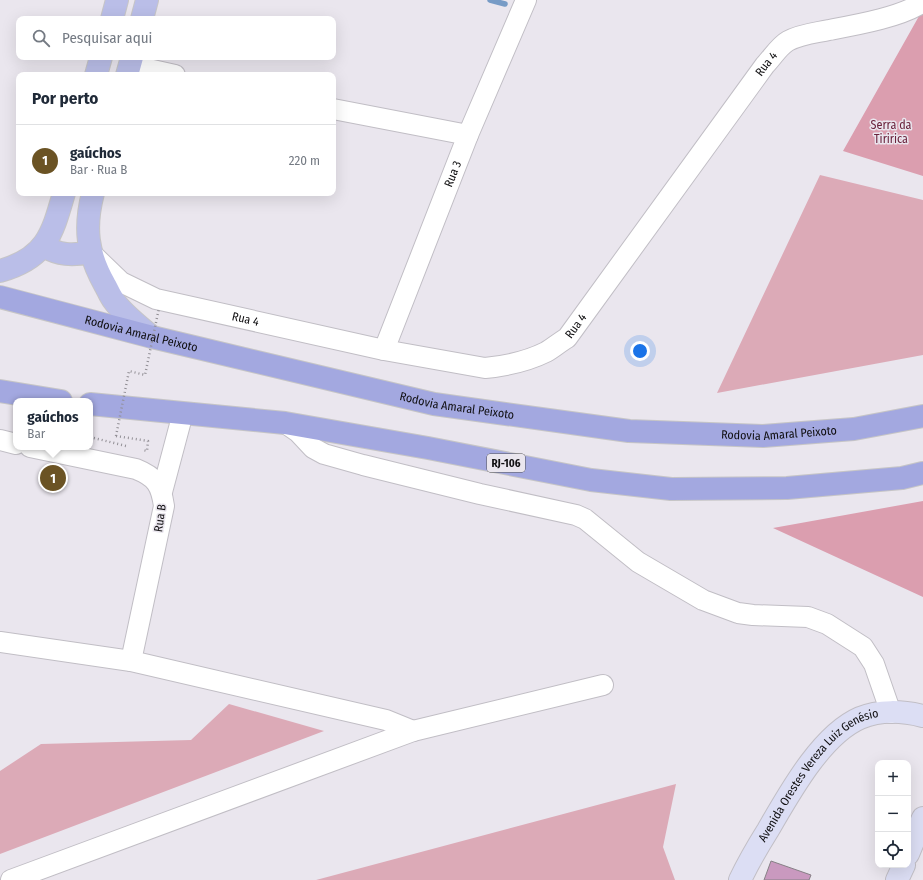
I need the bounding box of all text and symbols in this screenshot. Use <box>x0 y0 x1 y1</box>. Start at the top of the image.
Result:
search box <box>16 16 336 60</box>
icon: search <box>30 27 52 49</box>
text: Pesquisar aqui <box>62 29 152 47</box>
street label: Rua 4 <box>752 49 780 79</box>
text: Por perto <box>32 88 98 109</box>
park label: Serra da Tiririca <box>871 118 912 146</box>
text: gaúchos <box>70 144 121 162</box>
text: 1 <box>42 153 48 168</box>
text: 220 m <box>289 153 320 168</box>
street label: Rua 3 <box>441 159 464 189</box>
text: Bar · Rua B <box>70 162 127 177</box>
street label: Rua 4 <box>231 309 261 329</box>
street label: Rua 4 <box>562 311 590 341</box>
street label: Rodovia Amaral Peixoto <box>83 313 199 355</box>
your location <box>630 341 650 361</box>
street label: Rodovia Amaral Peixoto <box>398 389 515 422</box>
popup <box>13 398 93 450</box>
text: gaúchos <box>27 408 79 426</box>
street label: Rodovia Amaral Peixoto <box>721 423 837 443</box>
text: Bar <box>27 426 45 441</box>
road number: RJ-106 <box>487 454 525 472</box>
pin: 1 <box>40 463 66 493</box>
street label: Rua B <box>151 503 169 533</box>
street label: Avenida Orestes Vereza Luiz Genésio <box>755 706 879 844</box>
map controls <box>875 760 911 868</box>
button: + <box>875 760 911 796</box>
button: − <box>875 796 911 832</box>
button: locate <box>875 832 911 868</box>

